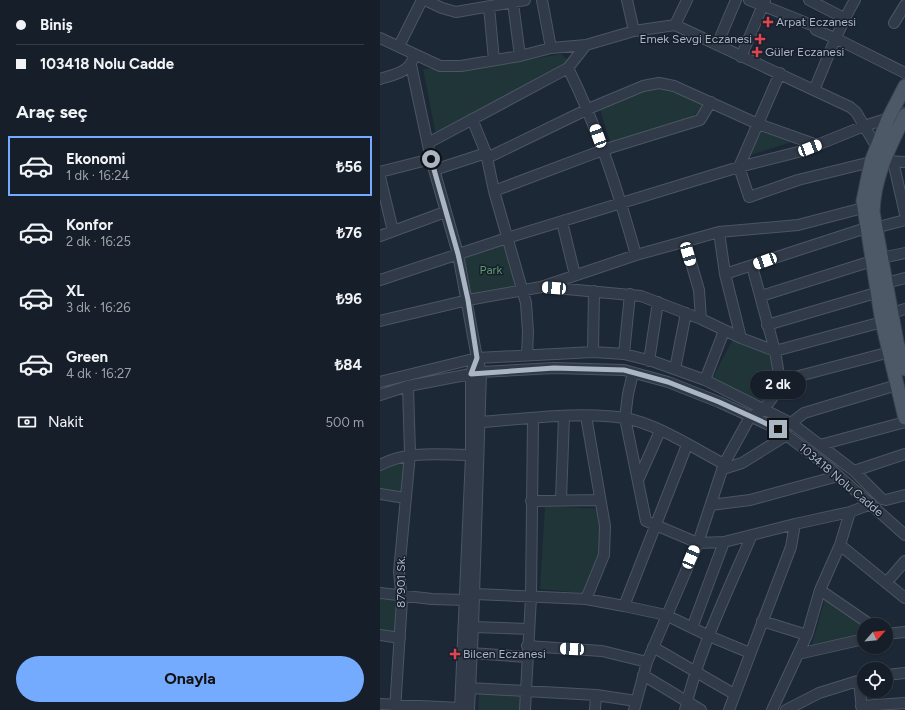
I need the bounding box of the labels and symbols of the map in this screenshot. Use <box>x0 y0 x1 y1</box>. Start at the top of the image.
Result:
place label: Arpat Eczanesi <box>776 15 856 29</box>
marker: Arpat Eczanesi <box>763 17 773 27</box>
place label: Emek Sevgi Eczanesi <box>639 32 752 46</box>
marker: Emek Sevgi Eczanesi <box>755 34 765 44</box>
place label: Güler Eczanesi <box>765 45 844 59</box>
marker: Güler Eczanesi <box>752 47 762 57</box>
car <box>588 123 608 149</box>
car <box>797 138 823 158</box>
route start <box>422 150 440 168</box>
car <box>679 241 697 267</box>
car <box>752 251 778 271</box>
park label: Park <box>480 263 503 277</box>
car <box>542 281 566 295</box>
callout: 2 dk <box>750 371 806 399</box>
route end <box>769 420 787 438</box>
street label: 103418 Nolu Cadde <box>796 441 886 520</box>
car <box>681 544 701 570</box>
street label: 87901 Sk. <box>394 556 408 608</box>
north arrow <box>857 618 893 654</box>
car <box>560 642 584 656</box>
place label: Bilcen Eczanesi <box>463 647 546 661</box>
marker: Bilcen Eczanesi <box>450 649 460 659</box>

